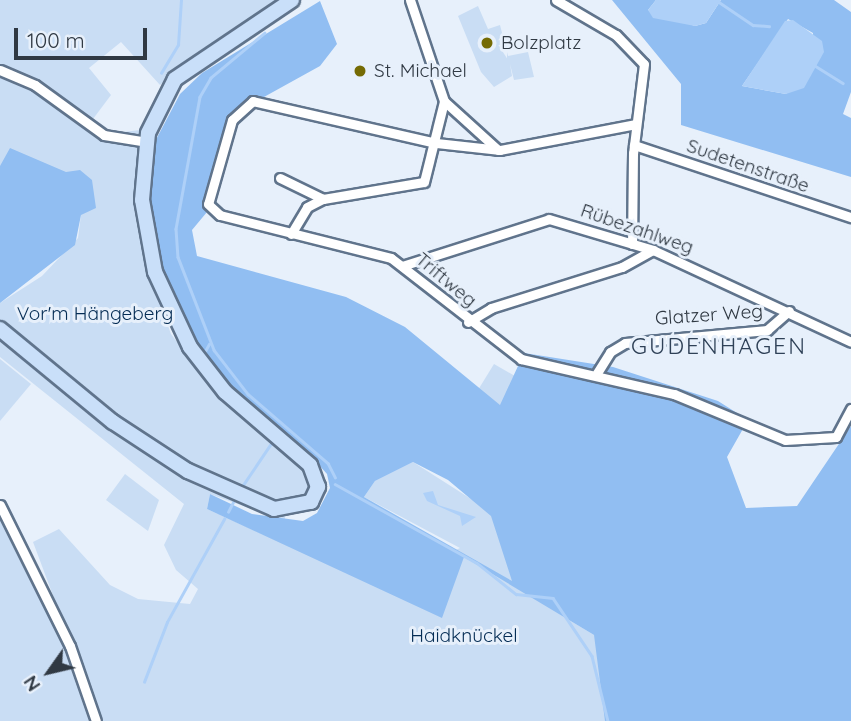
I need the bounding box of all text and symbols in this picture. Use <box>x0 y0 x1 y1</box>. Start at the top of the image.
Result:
scale bar <box>18 14 150 58</box>
text: 100 m <box>27 27 85 53</box>
place label: Bolzplatz <box>501 32 581 54</box>
marker: Bolzplatz <box>479 35 495 51</box>
place label: St. Michael <box>374 60 467 82</box>
marker: St. Michael <box>352 63 368 79</box>
street label: Sudetenstraße <box>684 134 812 198</box>
street label: Rübezahlweg <box>578 199 696 259</box>
street label: Triftweg <box>411 248 481 312</box>
street label: Glatzer Weg <box>654 300 764 330</box>
park label: Vor'm Hängeberg <box>17 303 173 325</box>
district label: GUDENHAGEN <box>632 332 806 360</box>
park label: Haidknückel <box>410 625 518 647</box>
north arrow <box>14 637 84 707</box>
text: N <box>18 671 45 696</box>

